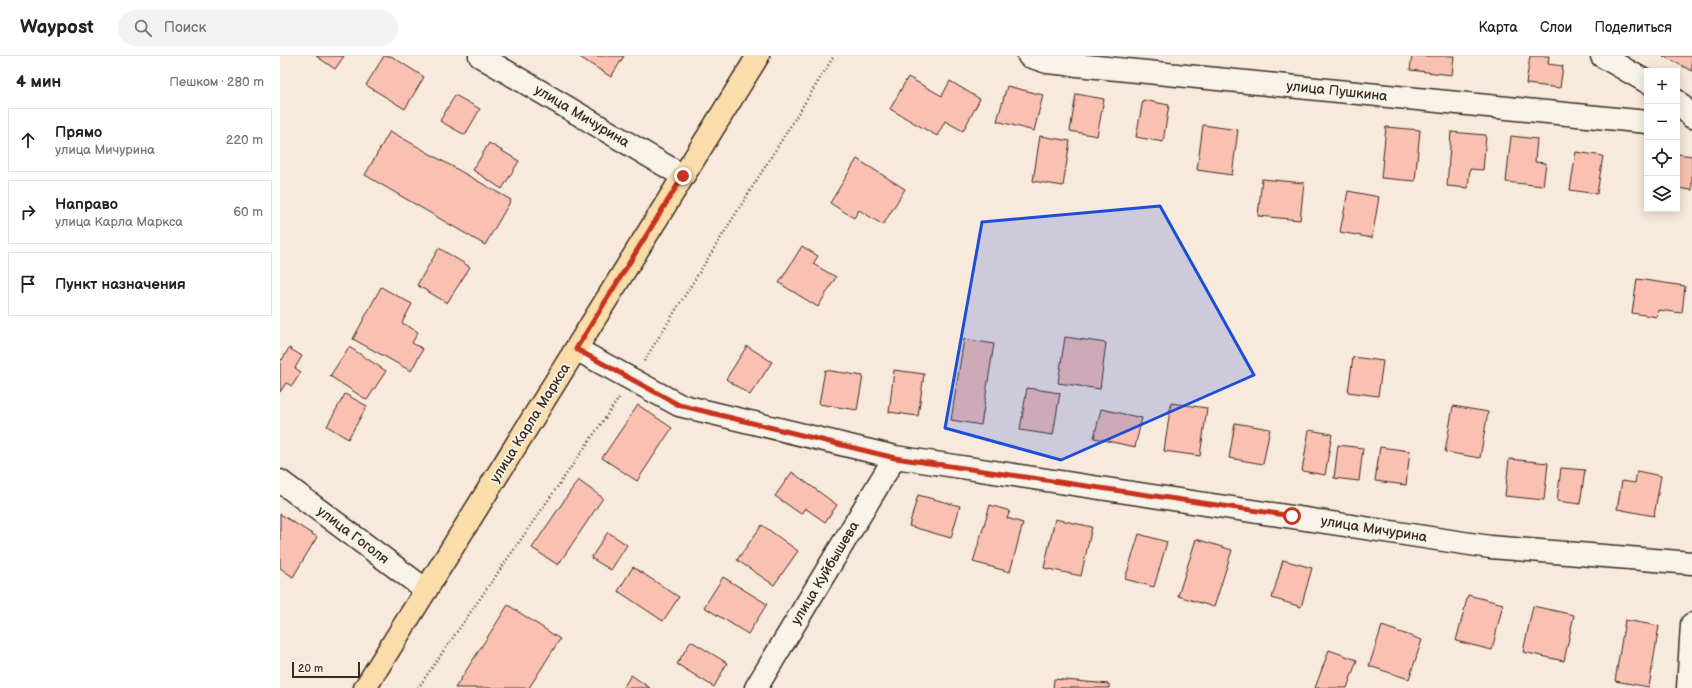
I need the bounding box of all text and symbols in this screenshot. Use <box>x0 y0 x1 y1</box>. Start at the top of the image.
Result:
search box <box>118 10 398 46</box>
text: Waypost <box>20 16 94 39</box>
icon: search <box>132 17 154 39</box>
text: Поиск <box>164 18 206 37</box>
text: Карта <box>1478 19 1518 36</box>
text: Слои <box>1540 19 1572 36</box>
text: Поделиться <box>1594 19 1672 36</box>
map controls <box>1644 68 1680 212</box>
button: + <box>1644 68 1680 104</box>
text: 4 мин <box>16 72 61 92</box>
text: Пешком · 280 m <box>169 74 264 90</box>
street label: улица Пушкина <box>1286 77 1389 105</box>
street label: улица Мичурина <box>531 81 633 151</box>
button: − <box>1644 104 1680 140</box>
text: Прямо <box>55 123 102 142</box>
icon: ahead <box>17 129 39 151</box>
text: 220 m <box>226 132 263 148</box>
button: locate <box>1644 140 1680 176</box>
text: улица Мичурина <box>55 142 155 158</box>
route end <box>674 167 692 185</box>
button: layers <box>1644 176 1680 212</box>
text: Направо <box>55 195 118 214</box>
icon: right <box>17 201 39 223</box>
text: 60 m <box>233 204 263 220</box>
text: улица Карла Маркса <box>55 214 183 230</box>
icon: arrive <box>17 273 39 295</box>
text: Пункт назначения <box>55 275 186 294</box>
street label: улица Карла Маркса <box>486 359 574 486</box>
street label: улица Гоголя <box>314 502 392 568</box>
route start <box>1283 507 1301 525</box>
street label: улица Мичурина <box>1320 512 1429 546</box>
street label: улица Куйбышева <box>787 517 863 628</box>
scale bar <box>292 660 360 679</box>
text: 20 m <box>298 662 323 675</box>

